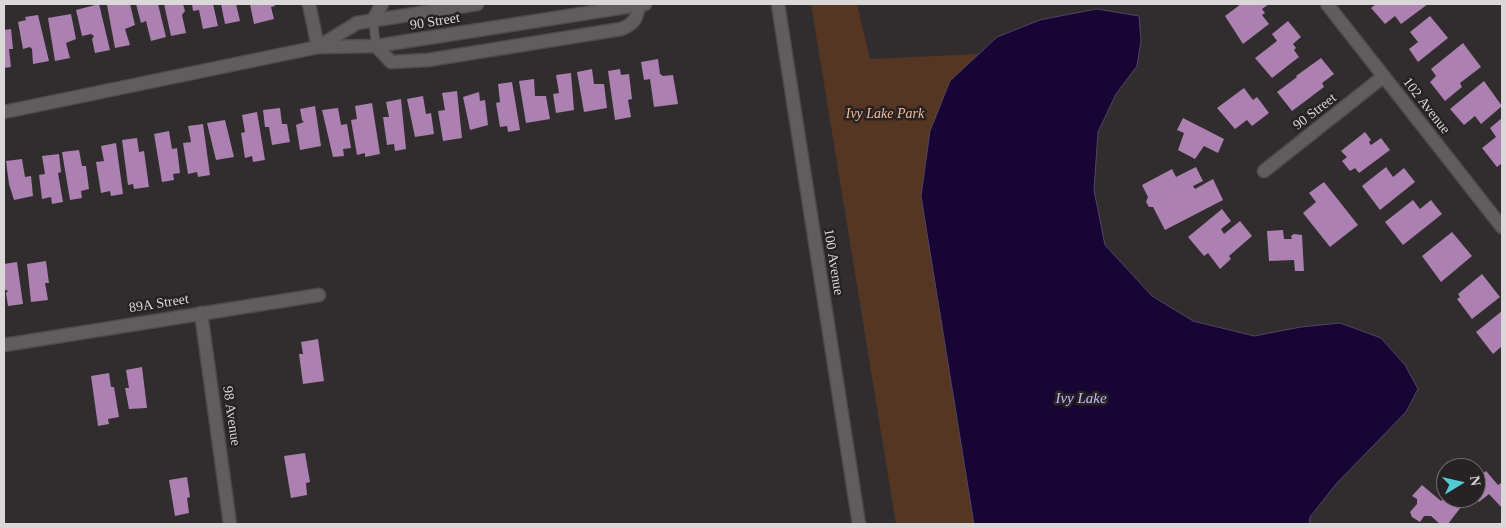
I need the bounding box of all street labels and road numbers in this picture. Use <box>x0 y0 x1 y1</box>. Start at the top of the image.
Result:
street label: 90 Street <box>409 10 461 34</box>
street label: 102 Avenue <box>1399 74 1453 138</box>
street label: 90 Street <box>1290 90 1340 134</box>
street label: 100 Avenue <box>819 228 847 296</box>
street label: 89A Street <box>128 291 190 317</box>
street label: 98 Avenue <box>219 385 243 447</box>

